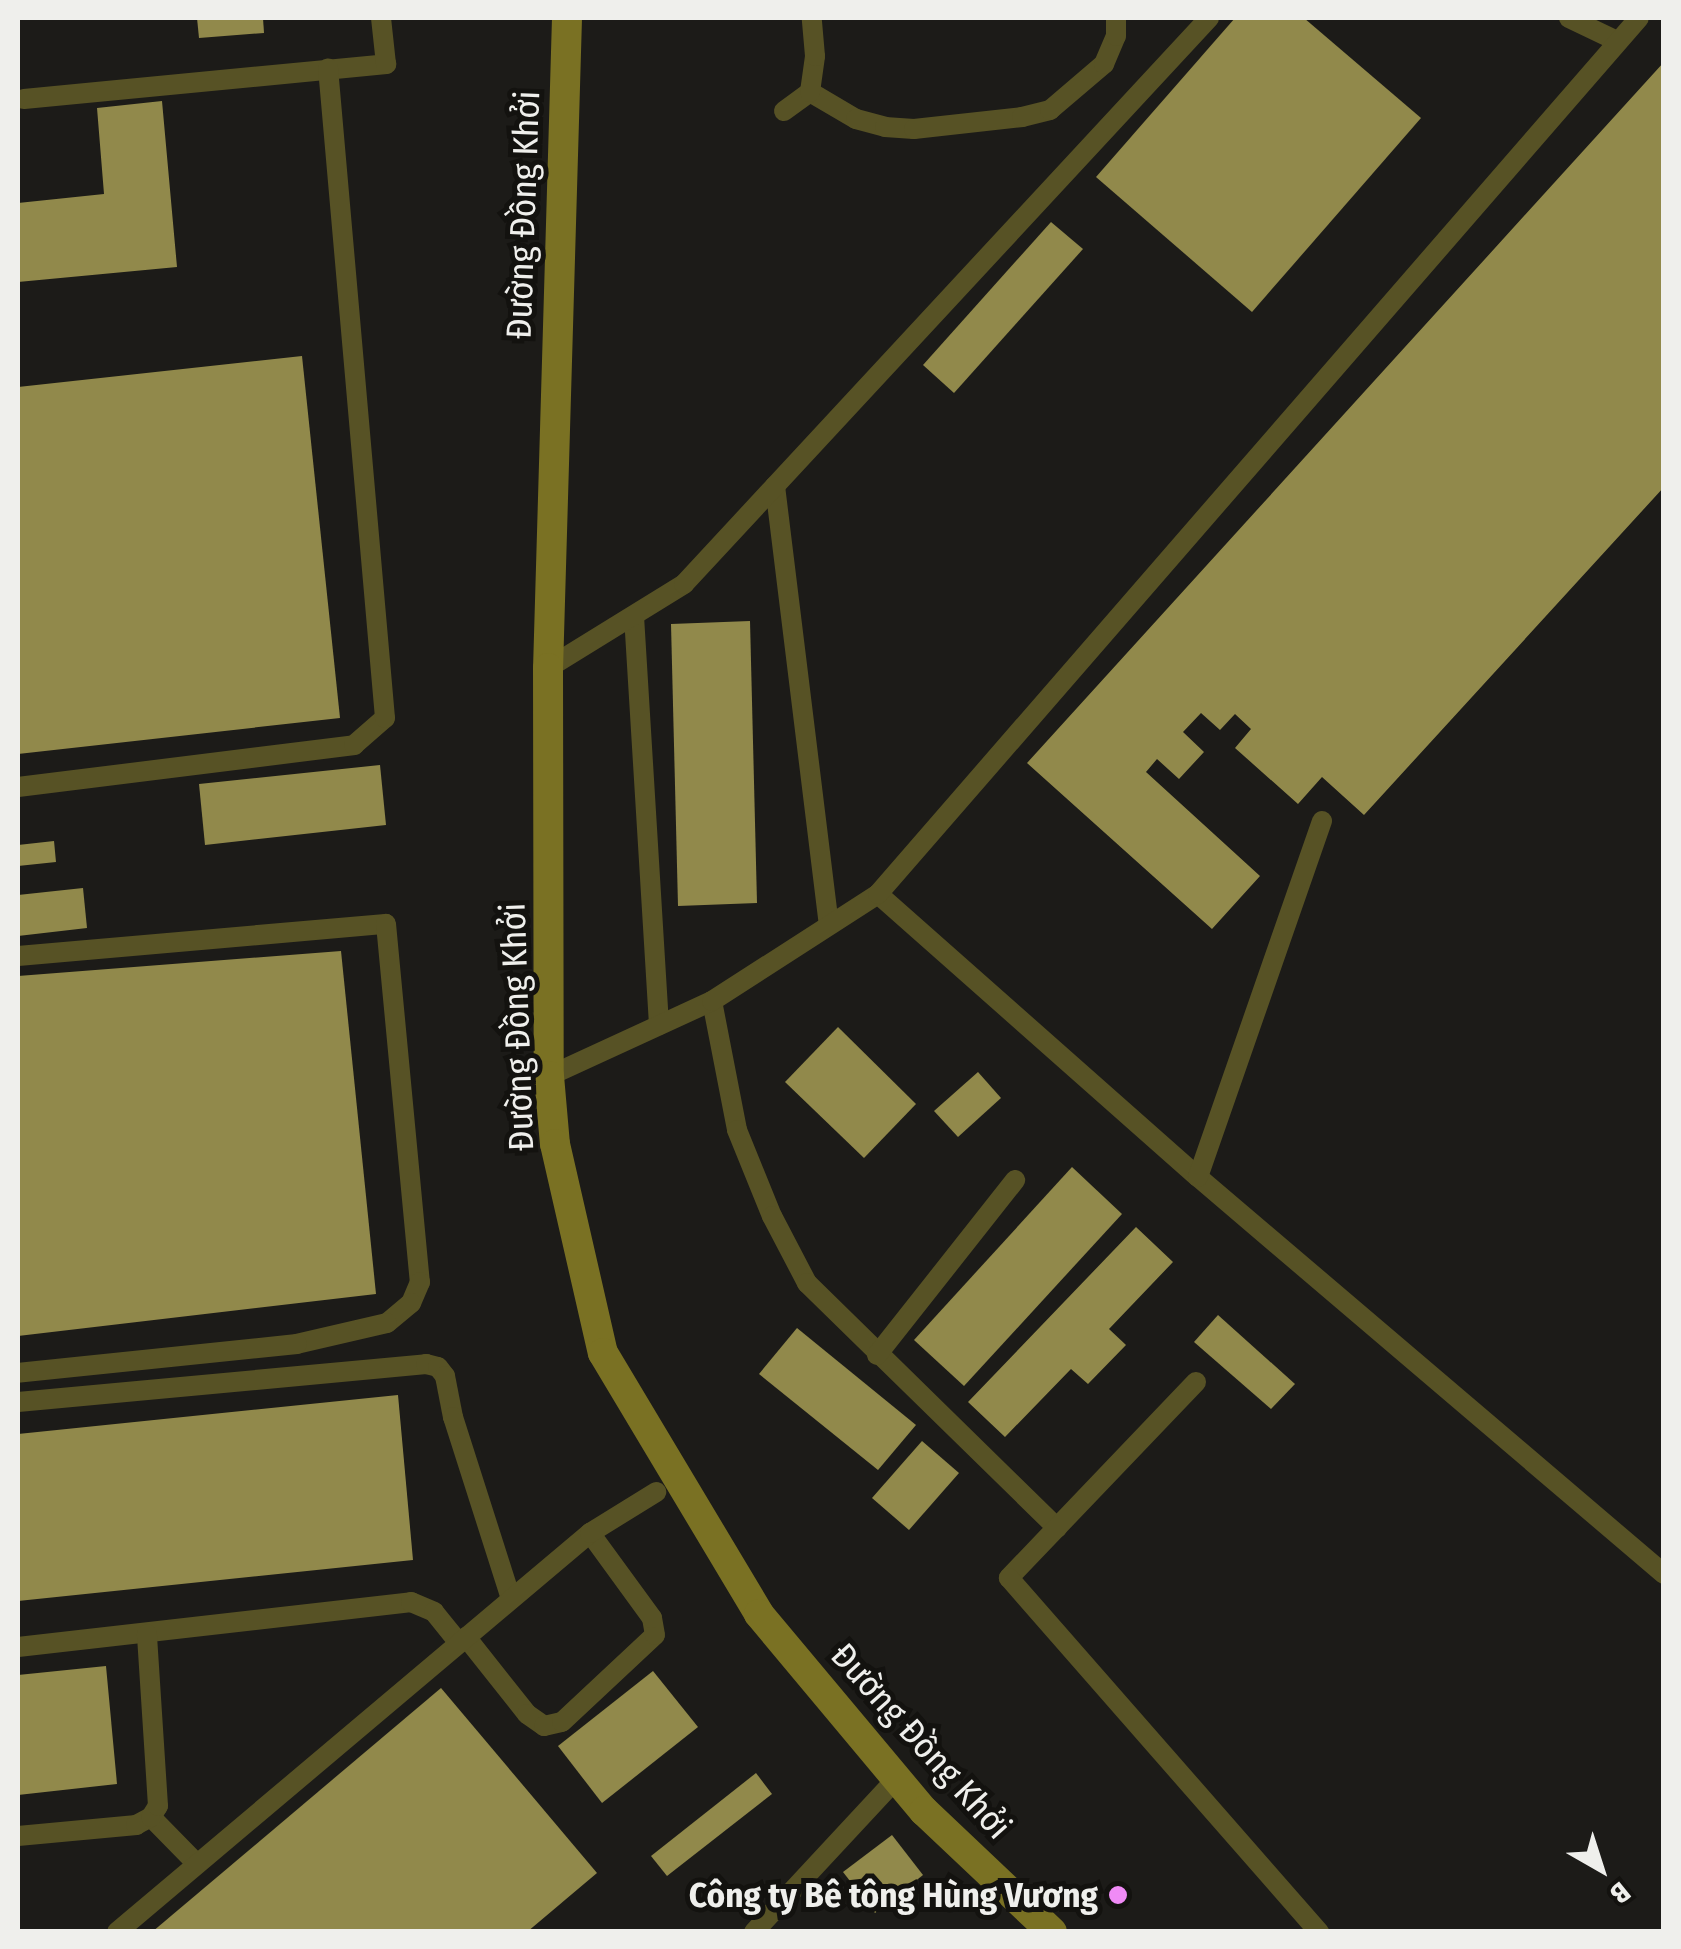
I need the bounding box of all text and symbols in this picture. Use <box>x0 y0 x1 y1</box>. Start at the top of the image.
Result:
street label: Đường Đồng Khởi <box>498 90 548 340</box>
street label: Đường Đồng Khởi <box>492 902 542 1152</box>
street label: Đường Đồng Khởi <box>822 1635 1020 1847</box>
north arrow <box>1551 1819 1651 1919</box>
place label: Công ty Bê tông Hùng Vương <box>689 1874 1098 1916</box>
text: B <box>1604 1875 1637 1910</box>
marker: Công ty Bê tông Hùng Vương <box>1107 1884 1129 1906</box>

